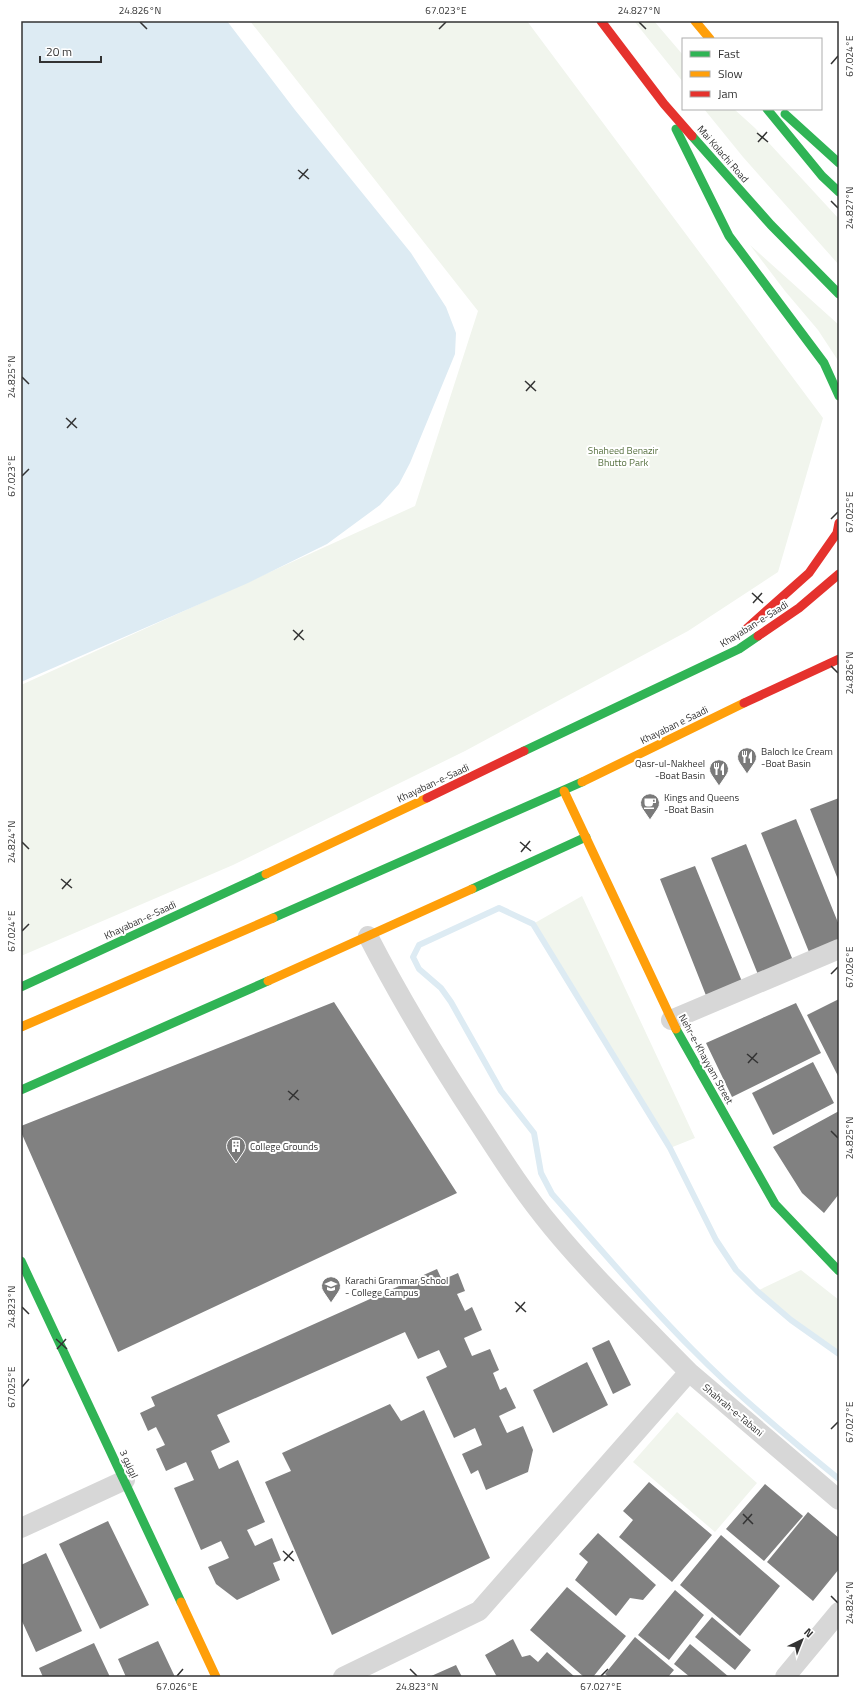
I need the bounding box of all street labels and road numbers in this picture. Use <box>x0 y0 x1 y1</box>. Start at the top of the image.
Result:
street label: Mai Kolachi Road <box>694 122 752 186</box>
street label: Khayaban-e-Saadi <box>717 597 791 651</box>
street label: Khayaban e Saadi <box>638 702 710 748</box>
street label: Khayaban-e-Saadi <box>395 760 471 806</box>
street label: Khayaban-e-Saadi <box>102 897 178 943</box>
street label: Nehr-e-Khayyam Street <box>675 1011 737 1107</box>
street label: Shahrah-e-Tabani <box>699 1380 767 1440</box>
street label: ایونیو 3 <box>116 1447 142 1481</box>

